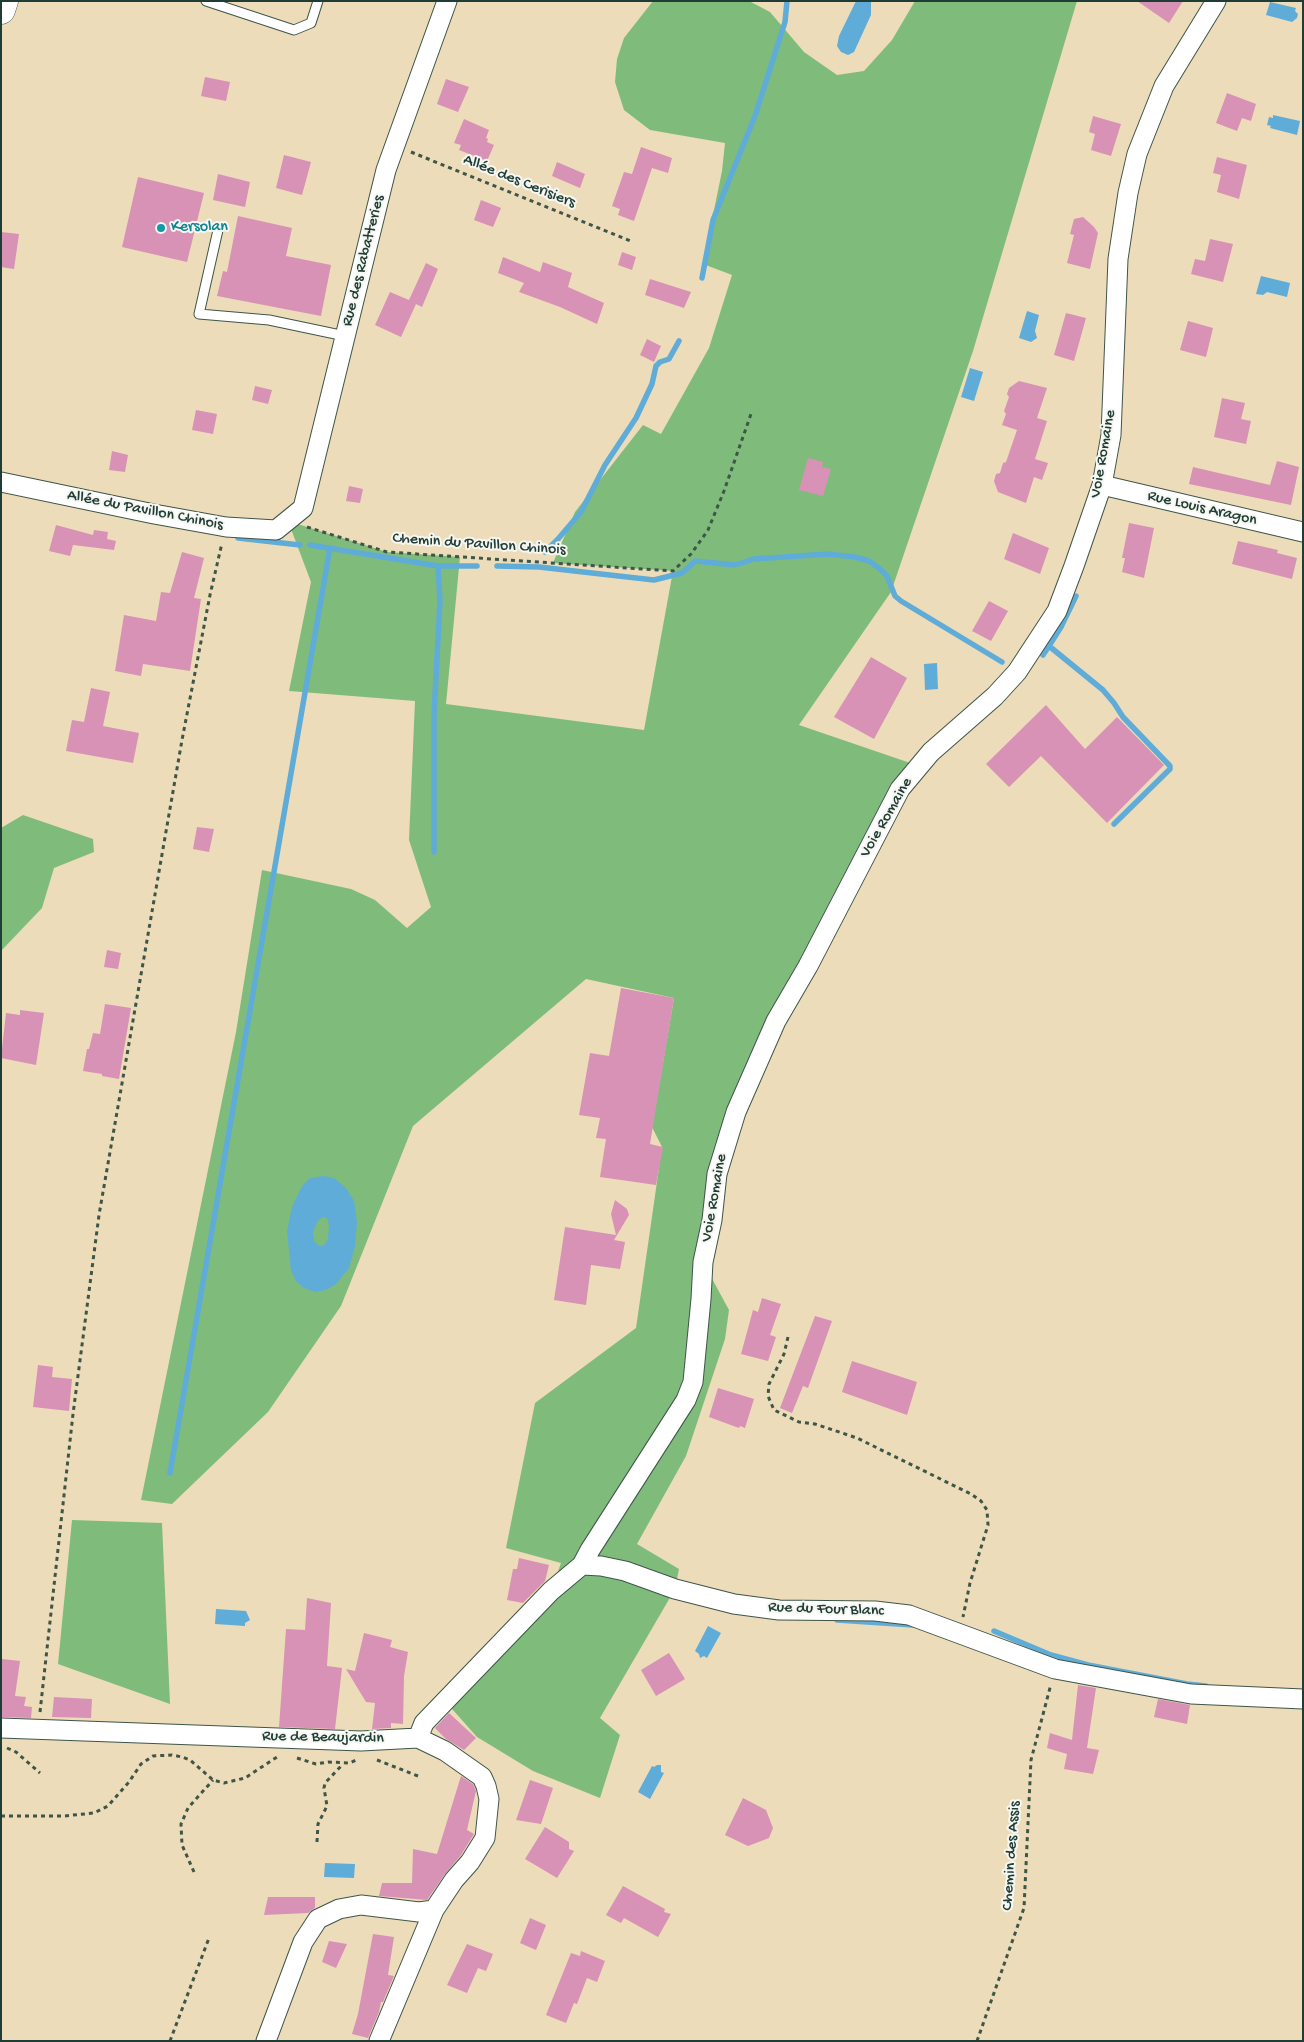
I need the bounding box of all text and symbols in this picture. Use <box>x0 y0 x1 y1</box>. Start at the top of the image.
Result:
street label: Allée des Cerisiers <box>460 151 578 213</box>
street label: Rue des Rabatteries <box>338 193 390 329</box>
place label: Kersolan <box>171 218 228 238</box>
marker: Kersolan <box>155 222 167 234</box>
street label: Voie Romaine <box>1087 409 1121 499</box>
street label: Allée du Pavillon Chinois <box>65 486 225 536</box>
street label: Rue Louis Aragon <box>1145 487 1259 531</box>
street label: Chemin du Pavillon Chinois <box>392 529 566 561</box>
street label: Voie Romaine <box>856 775 918 861</box>
street label: Voie Romaine <box>698 1153 732 1243</box>
street label: Rue du Four Blanc <box>768 1598 884 1622</box>
street label: Rue de Beaujardin <box>262 1727 384 1749</box>
street label: Chemin des Assis <box>999 1801 1025 1911</box>

